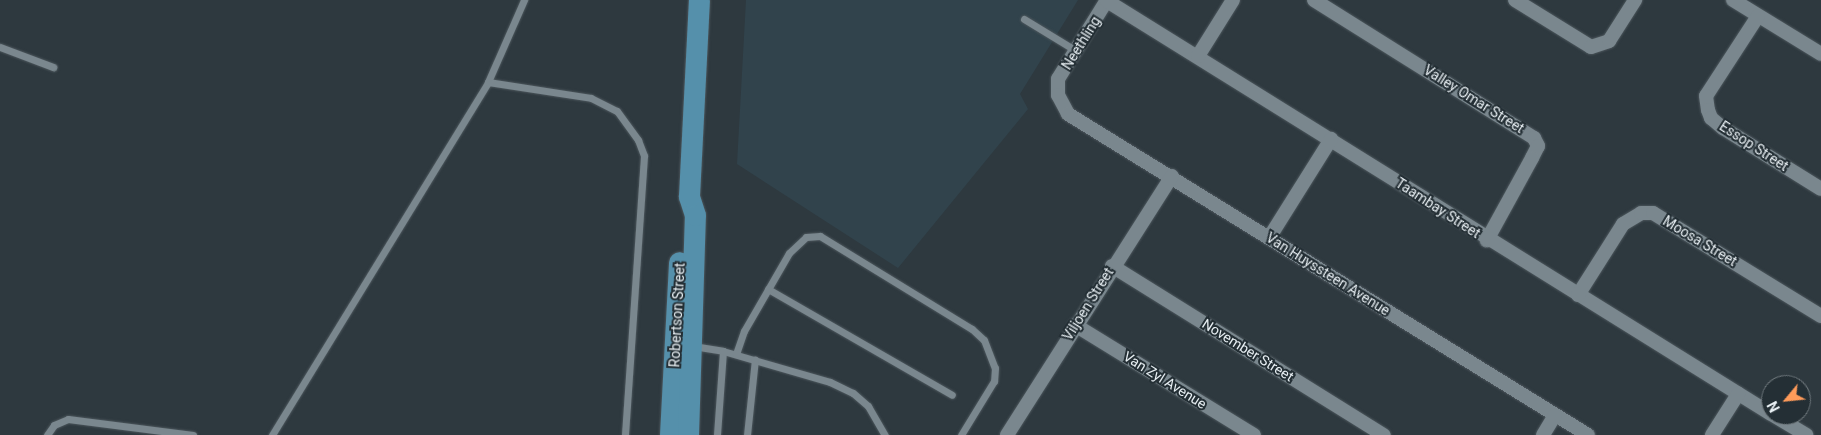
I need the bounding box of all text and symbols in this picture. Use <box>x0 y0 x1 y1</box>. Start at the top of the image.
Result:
street label: Neethling <box>1058 13 1104 73</box>
street label: Valley Omar Street <box>1421 61 1527 137</box>
street label: Essop Street <box>1716 118 1792 174</box>
street label: Taambay Street <box>1393 174 1483 242</box>
street label: Moosa Street <box>1660 212 1740 270</box>
street label: Van Huyssteen Avenue <box>1263 229 1393 319</box>
street label: Robertson Street <box>666 262 688 368</box>
street label: Viljoen Street <box>1059 265 1117 343</box>
street label: November Street <box>1199 315 1297 385</box>
street label: Van Zyl Avenue <box>1120 348 1210 412</box>
north arrow <box>1761 375 1811 425</box>
text: N <box>1764 398 1783 415</box>

